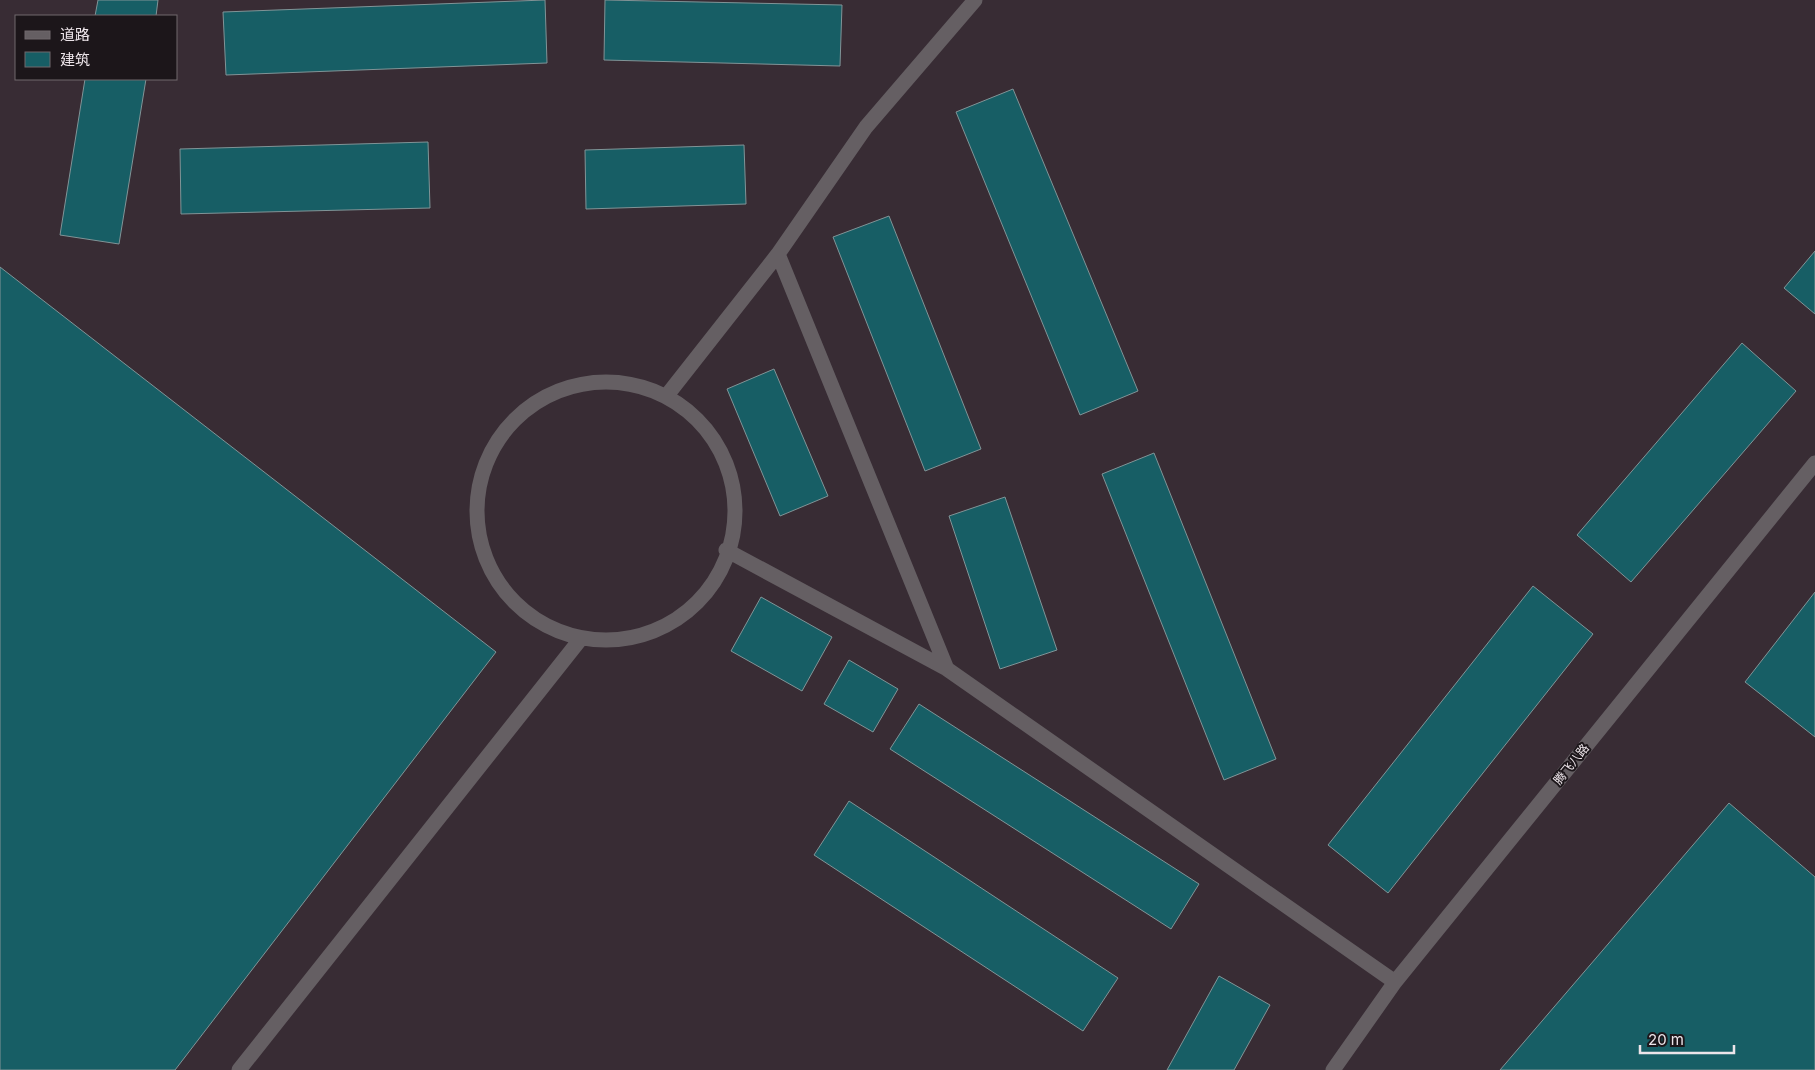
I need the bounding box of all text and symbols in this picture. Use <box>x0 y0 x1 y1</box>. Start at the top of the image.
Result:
legend <box>15 15 178 80</box>
text: 道路 <box>60 25 90 44</box>
text: 建筑 <box>60 50 90 69</box>
street label: 腾飞八路 <box>1550 741 1592 787</box>
scale bar <box>1640 1022 1734 1054</box>
text: 20 m <box>1648 1030 1684 1049</box>

